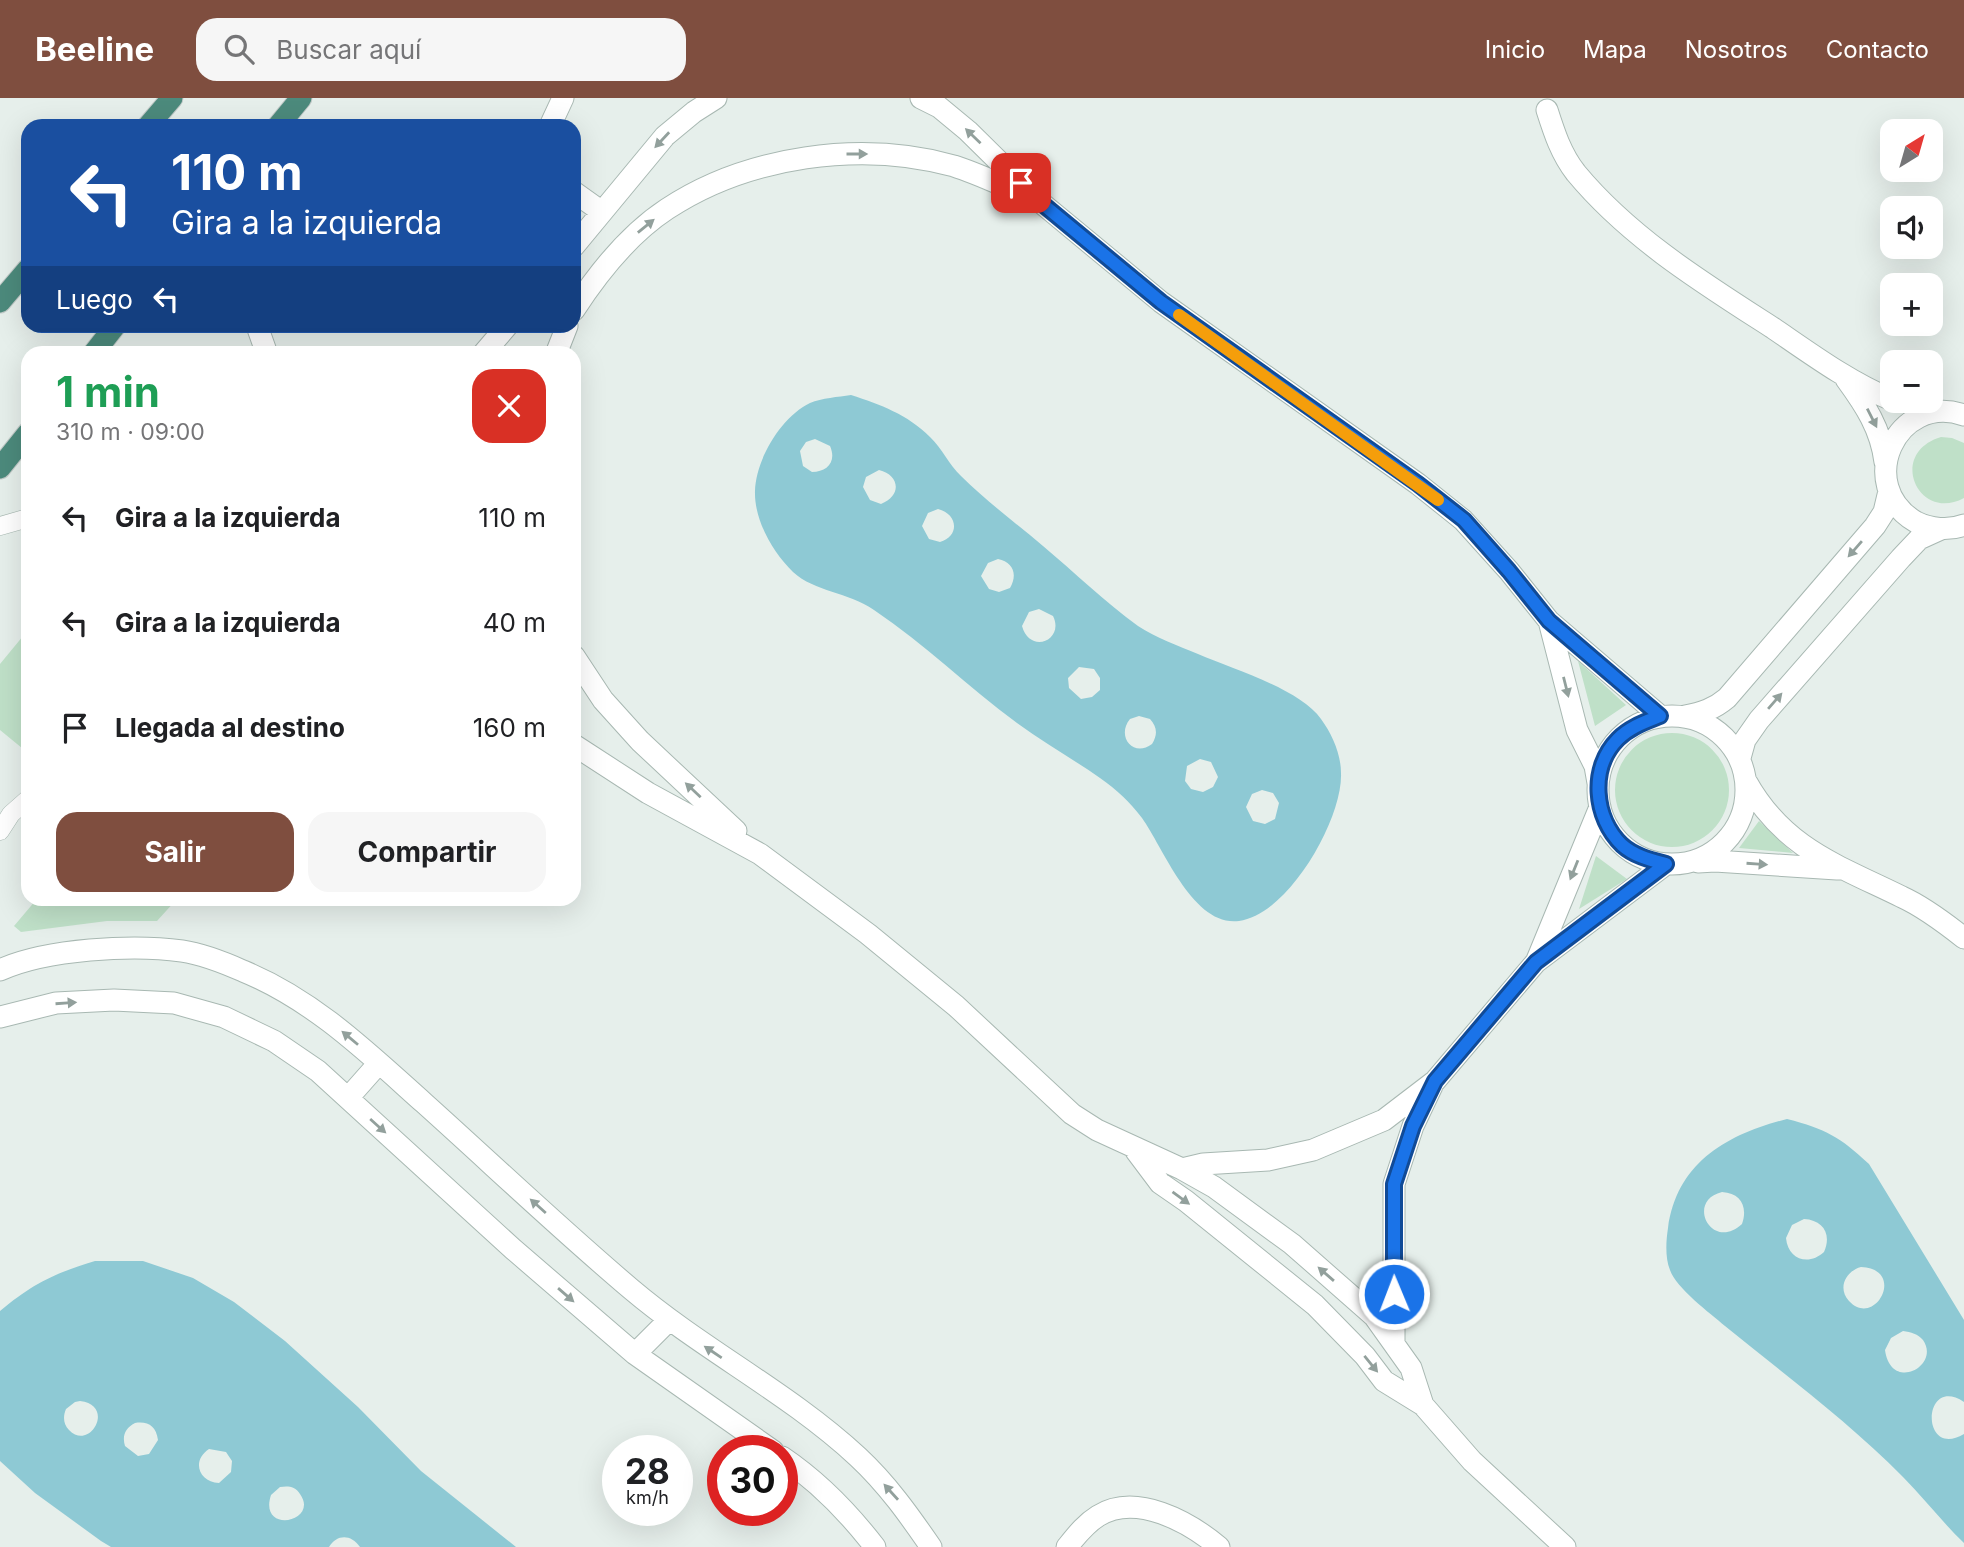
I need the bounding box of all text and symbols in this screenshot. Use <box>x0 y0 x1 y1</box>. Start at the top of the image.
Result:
search box <box>196 18 686 81</box>
text: Beeline <box>35 29 154 69</box>
icon: search <box>220 30 258 68</box>
text: Buscar aquí <box>276 34 421 65</box>
text: Inicio <box>1485 35 1545 64</box>
text: Mapa <box>1583 35 1647 64</box>
text: Nosotros <box>1685 35 1788 64</box>
text: Contacto <box>1826 35 1929 64</box>
north arrow <box>1880 119 1942 182</box>
map controls <box>1880 119 1943 413</box>
one-way arrow <box>965 129 982 145</box>
one-way arrow <box>655 131 671 148</box>
text: 110 m <box>171 143 303 202</box>
icon: left <box>56 147 147 238</box>
one-way arrow <box>846 148 868 160</box>
pin <box>991 153 1051 213</box>
icon: arrive <box>1002 164 1040 202</box>
button: sound <box>1880 196 1943 259</box>
text: Gira a la izquierda <box>171 203 442 242</box>
one-way arrow <box>636 218 654 233</box>
button: + <box>1880 273 1943 336</box>
icon: left <box>147 280 185 318</box>
text: Luego <box>56 284 133 315</box>
button: − <box>1880 350 1943 413</box>
text: 1 min <box>56 366 160 417</box>
button: close <box>472 369 546 443</box>
one-way arrow <box>1865 409 1877 429</box>
text: 310 m · 09:00 <box>56 418 205 446</box>
icon: left <box>56 499 94 537</box>
text: Gira a la izquierda <box>115 502 341 533</box>
text: 110 m <box>478 502 546 533</box>
one-way arrow <box>1847 540 1863 558</box>
icon: left <box>56 604 94 642</box>
text: Gira a la izquierda <box>115 607 341 638</box>
text: 40 m <box>483 607 546 638</box>
one-way arrow <box>1561 676 1572 698</box>
one-way arrow <box>1767 692 1783 710</box>
icon: arrive <box>56 709 94 747</box>
text: Llegada al destino <box>115 712 345 743</box>
text: 160 m <box>473 712 546 743</box>
one-way arrow <box>684 782 701 799</box>
button: Salir <box>56 812 294 892</box>
button: Compartir <box>308 812 546 892</box>
one-way arrow <box>1747 858 1769 869</box>
one-way arrow <box>1568 860 1579 881</box>
one-way arrow <box>56 997 78 1008</box>
one-way arrow <box>342 1031 359 1046</box>
one-way arrow <box>369 1118 387 1134</box>
one-way arrow <box>1172 1191 1190 1205</box>
one-way arrow <box>529 1198 547 1214</box>
position arrow <box>1357 1257 1431 1331</box>
one-way arrow <box>1318 1267 1335 1282</box>
one-way arrow <box>557 1287 574 1302</box>
one-way arrow <box>703 1345 723 1358</box>
one-way arrow <box>1363 1354 1378 1372</box>
speed limit sign: 30 <box>707 1435 798 1526</box>
text: 28 <box>625 1450 670 1492</box>
one-way arrow <box>883 1483 899 1501</box>
text: km/h <box>626 1487 669 1508</box>

